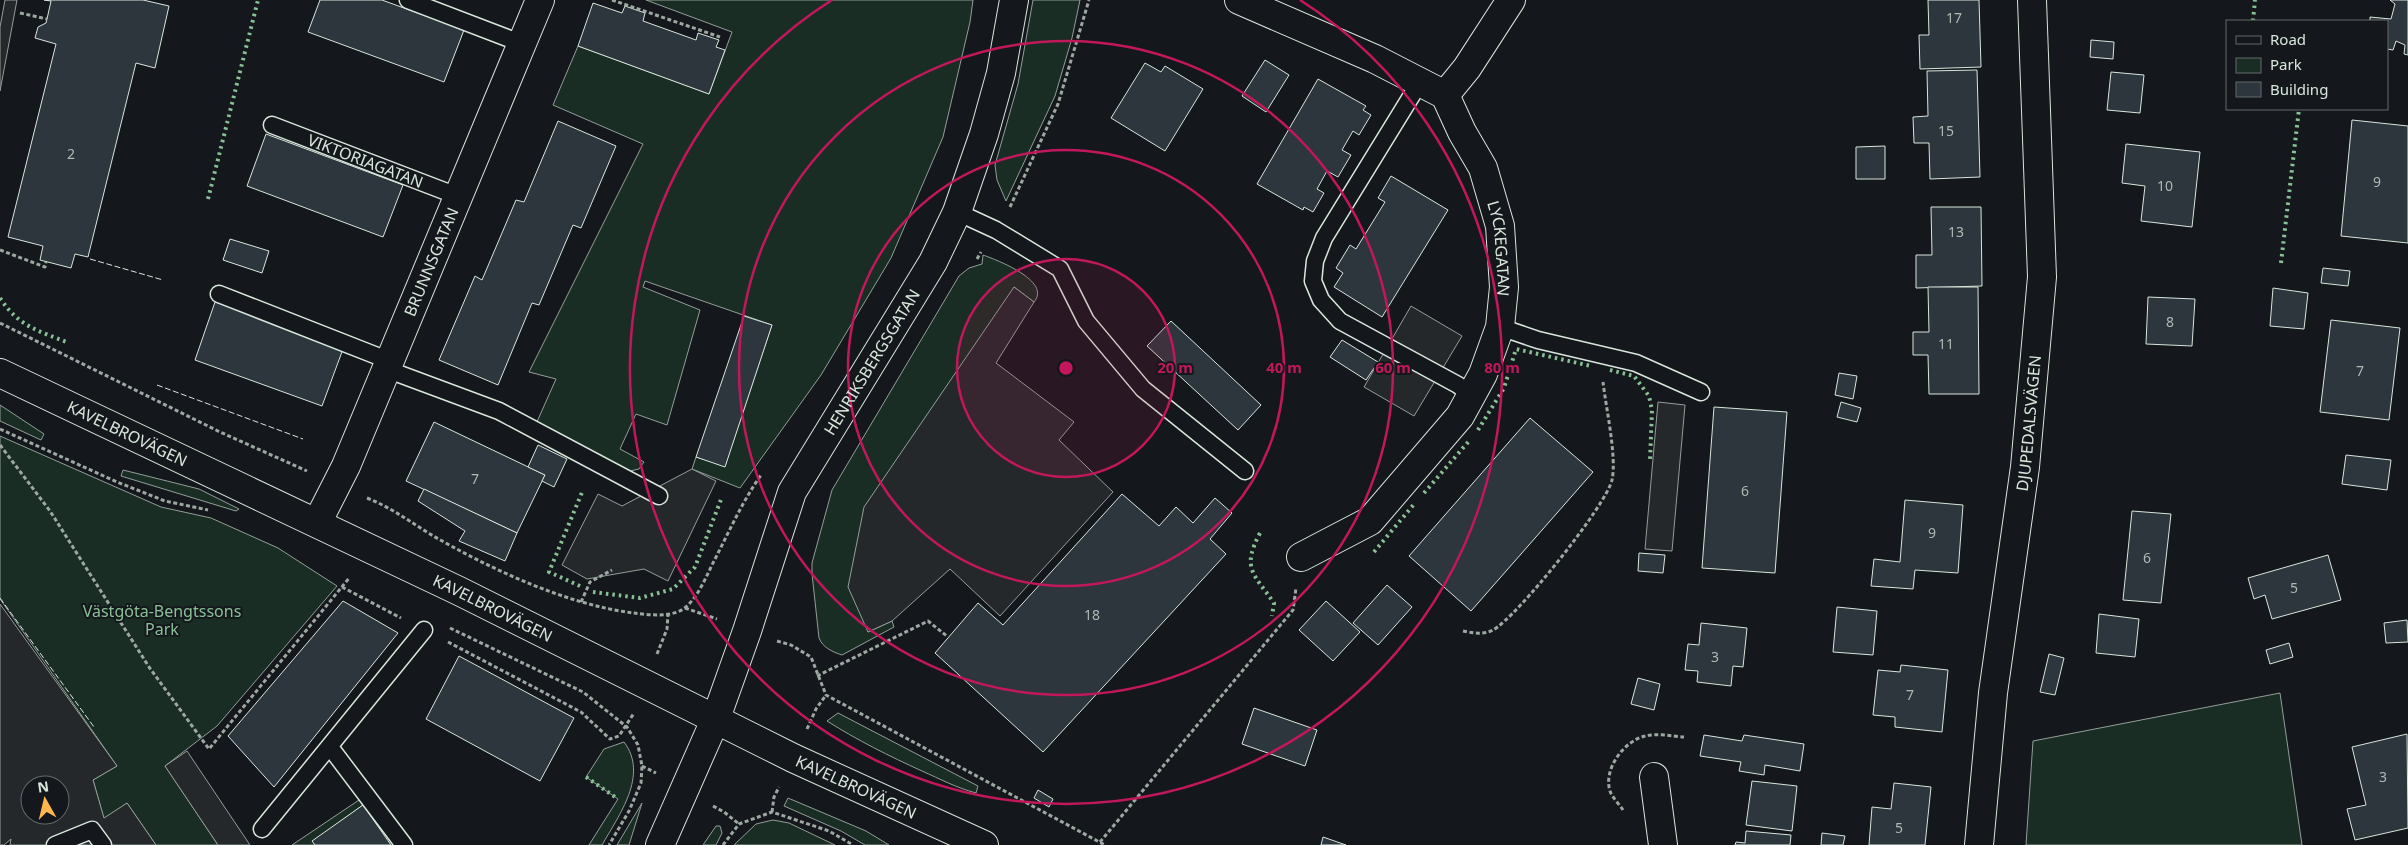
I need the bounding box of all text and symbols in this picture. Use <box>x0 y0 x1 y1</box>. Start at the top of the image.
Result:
house number: 17 <box>1946 8 1962 27</box>
legend <box>2226 20 2388 110</box>
text: Road <box>2270 29 2306 49</box>
text: Park <box>2270 54 2302 74</box>
text: Building <box>2270 79 2328 99</box>
house number: 15 <box>1938 121 1954 140</box>
street label: VIKTORIAGATAN <box>304 129 426 193</box>
house number: 2 <box>67 144 75 163</box>
house number: 9 <box>2373 172 2381 191</box>
house number: 10 <box>2157 176 2173 195</box>
street label: LYCKEGATAN <box>1482 198 1515 297</box>
street label: BRUNNSGATAN <box>398 204 463 320</box>
house number: 13 <box>1948 222 1964 241</box>
street label: HENRIKSBERGSGATAN <box>819 285 925 439</box>
house number: 8 <box>2166 312 2174 331</box>
house number: 11 <box>1938 334 1954 353</box>
street label: DJUPEDALSVÄGEN <box>2011 354 2046 493</box>
text: 20 m <box>1157 357 1193 377</box>
text: 40 m <box>1266 357 1302 377</box>
text: 60 m <box>1375 357 1411 377</box>
text: 80 m <box>1484 357 1520 377</box>
centre of rings <box>1057 359 1075 377</box>
house number: 7 <box>2356 361 2364 380</box>
street label: KAVELBROVÄGEN <box>64 396 191 471</box>
house number: 7 <box>471 469 479 488</box>
house number: 6 <box>1741 481 1749 500</box>
house number: 9 <box>1928 523 1936 542</box>
house number: 6 <box>2143 548 2151 567</box>
street label: KAVELBROVÄGEN <box>429 569 556 647</box>
house number: 5 <box>2290 578 2298 597</box>
park label: Västgöta-Bengtssons Park <box>83 600 241 640</box>
house number: 18 <box>1084 605 1100 624</box>
house number: 3 <box>1711 647 1719 666</box>
house number: 7 <box>1906 685 1914 704</box>
street label: KAVELBROVÄGEN <box>792 750 920 824</box>
house number: 3 <box>2379 767 2387 786</box>
north arrow <box>20 775 70 825</box>
text: N <box>36 776 50 797</box>
house number: 5 <box>1895 818 1903 837</box>

